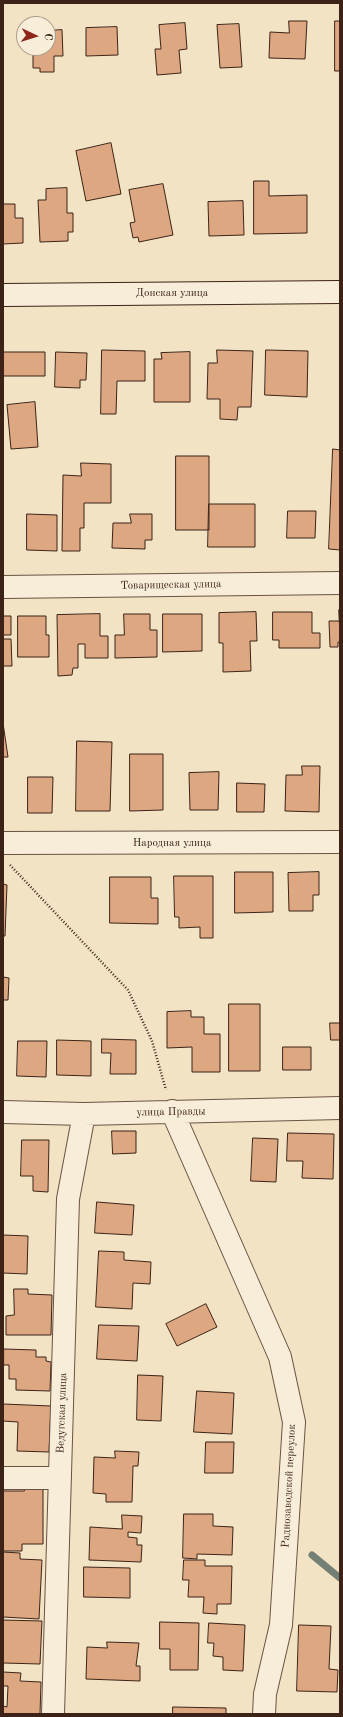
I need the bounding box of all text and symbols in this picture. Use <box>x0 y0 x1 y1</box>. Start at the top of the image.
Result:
north arrow <box>16 16 56 56</box>
text: С <box>42 33 53 41</box>
street label: Донская улица <box>136 286 208 300</box>
street label: Товарищеская улица <box>120 578 222 592</box>
street label: Народная улица <box>133 836 211 850</box>
street label: улица Правды <box>136 1105 206 1119</box>
street label: Ведугская улица <box>54 1372 70 1454</box>
street label: Радиозаводской переулок <box>279 1424 299 1548</box>

